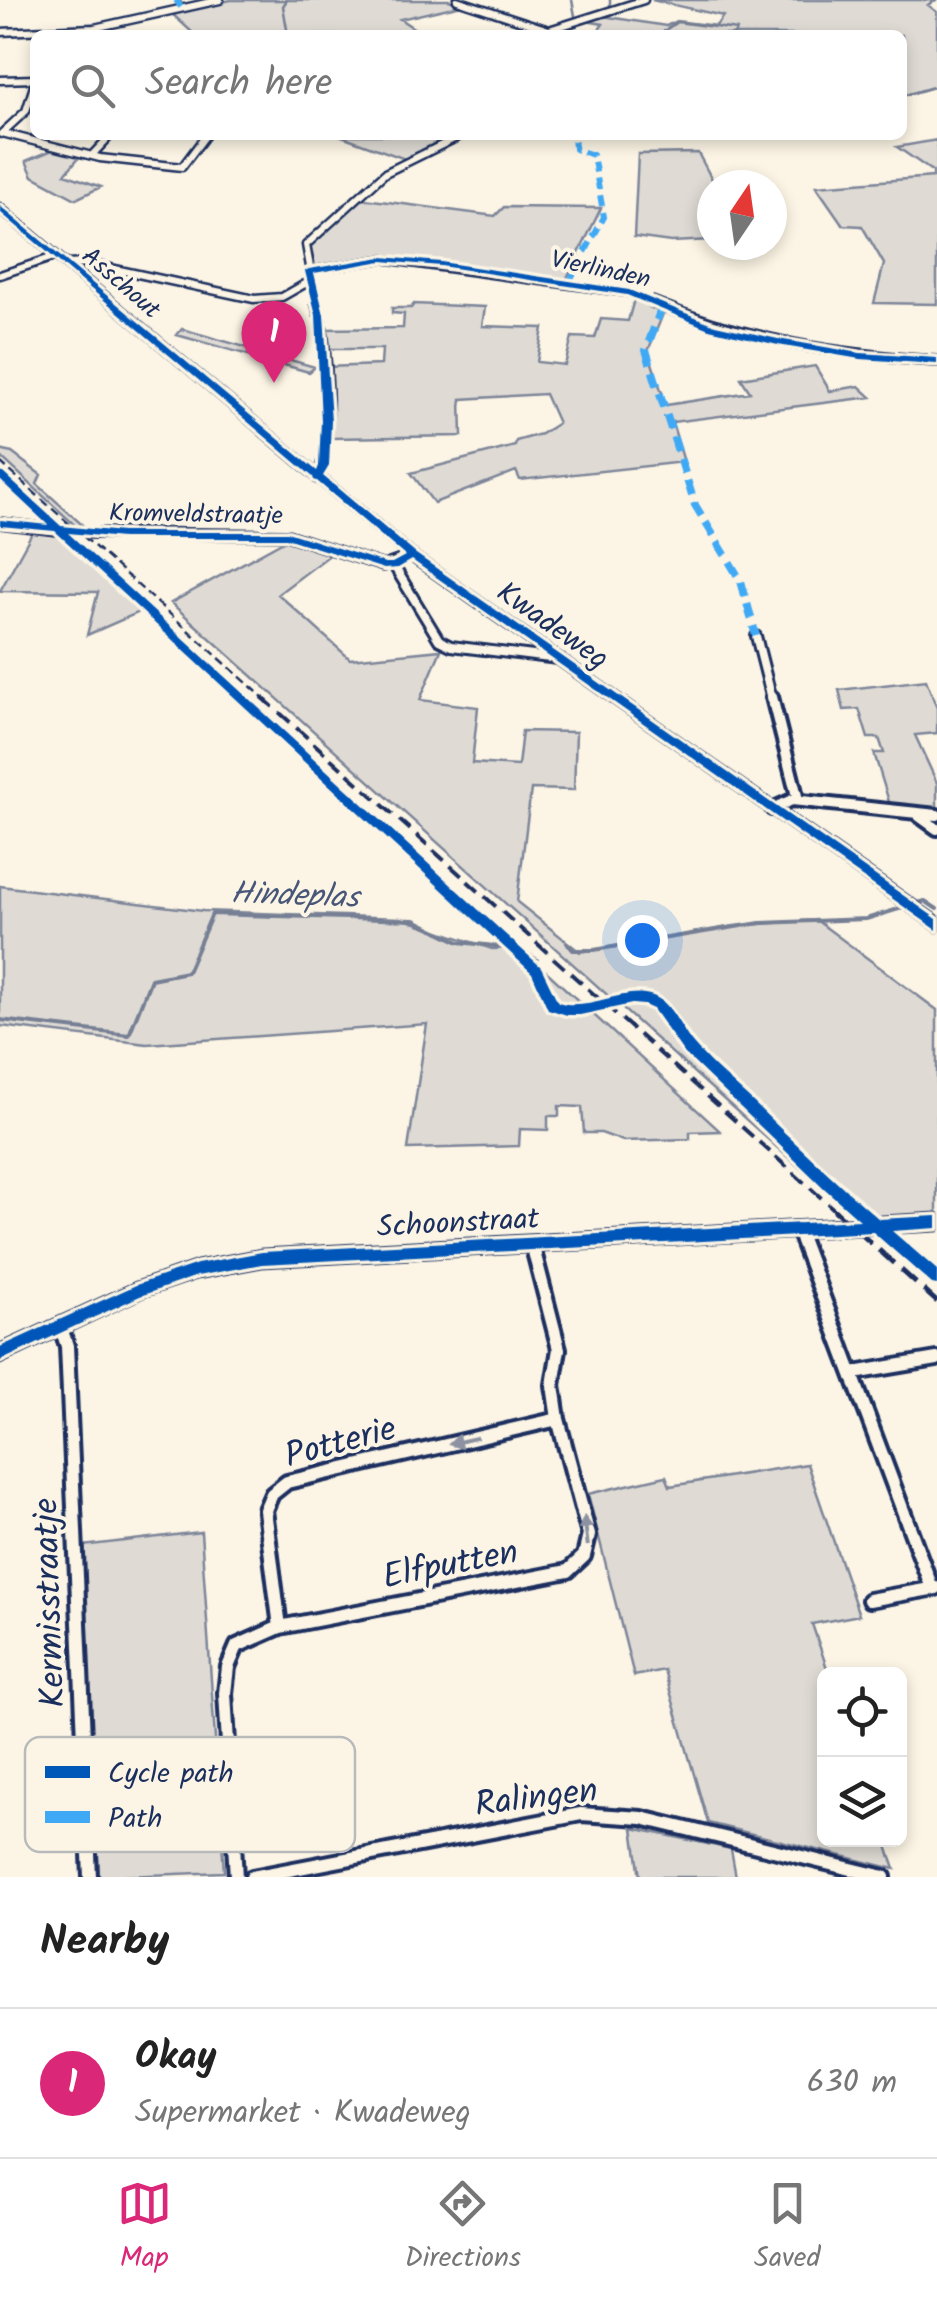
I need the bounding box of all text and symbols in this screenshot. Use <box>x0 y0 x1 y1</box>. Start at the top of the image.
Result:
search box <box>30 30 907 140</box>
text: Search here <box>145 55 332 115</box>
icon: search <box>65 58 120 113</box>
north arrow <box>697 170 787 260</box>
street label: Asschout <box>72 238 170 330</box>
street label: Vierlinden <box>547 240 654 300</box>
pin: 1 <box>242 300 306 383</box>
street label: Kromveldstraatje <box>109 493 283 537</box>
street label: Kwadeweg <box>485 570 618 683</box>
water label: Hindeplas <box>230 869 363 924</box>
your location <box>617 915 668 966</box>
street label: Schoonstraat <box>376 1196 541 1252</box>
street label: Potterie <box>279 1402 403 1486</box>
one-way arrow <box>447 1434 478 1449</box>
street label: Kermisstraatje <box>19 1497 83 1709</box>
one-way arrow <box>578 1515 594 1546</box>
street label: Elfputten <box>378 1525 523 1607</box>
map controls <box>817 1667 907 1847</box>
button: locate <box>817 1667 907 1757</box>
legend <box>25 1737 355 1852</box>
text: Cycle path <box>108 1752 233 1797</box>
button: layers <box>817 1757 907 1847</box>
street label: Ralingen <box>472 1764 601 1834</box>
text: Path <box>108 1797 162 1842</box>
text: Nearby <box>40 1909 169 1976</box>
text: Okay <box>135 2028 216 2088</box>
text: 1 <box>68 2058 77 2109</box>
text: 630 m <box>807 2058 897 2109</box>
text: Supermarket · Kwadeweg <box>135 2088 471 2139</box>
tab: Map <box>117 2176 172 2281</box>
tab: Directions <box>405 2176 521 2281</box>
tab: Saved <box>754 2176 820 2281</box>

